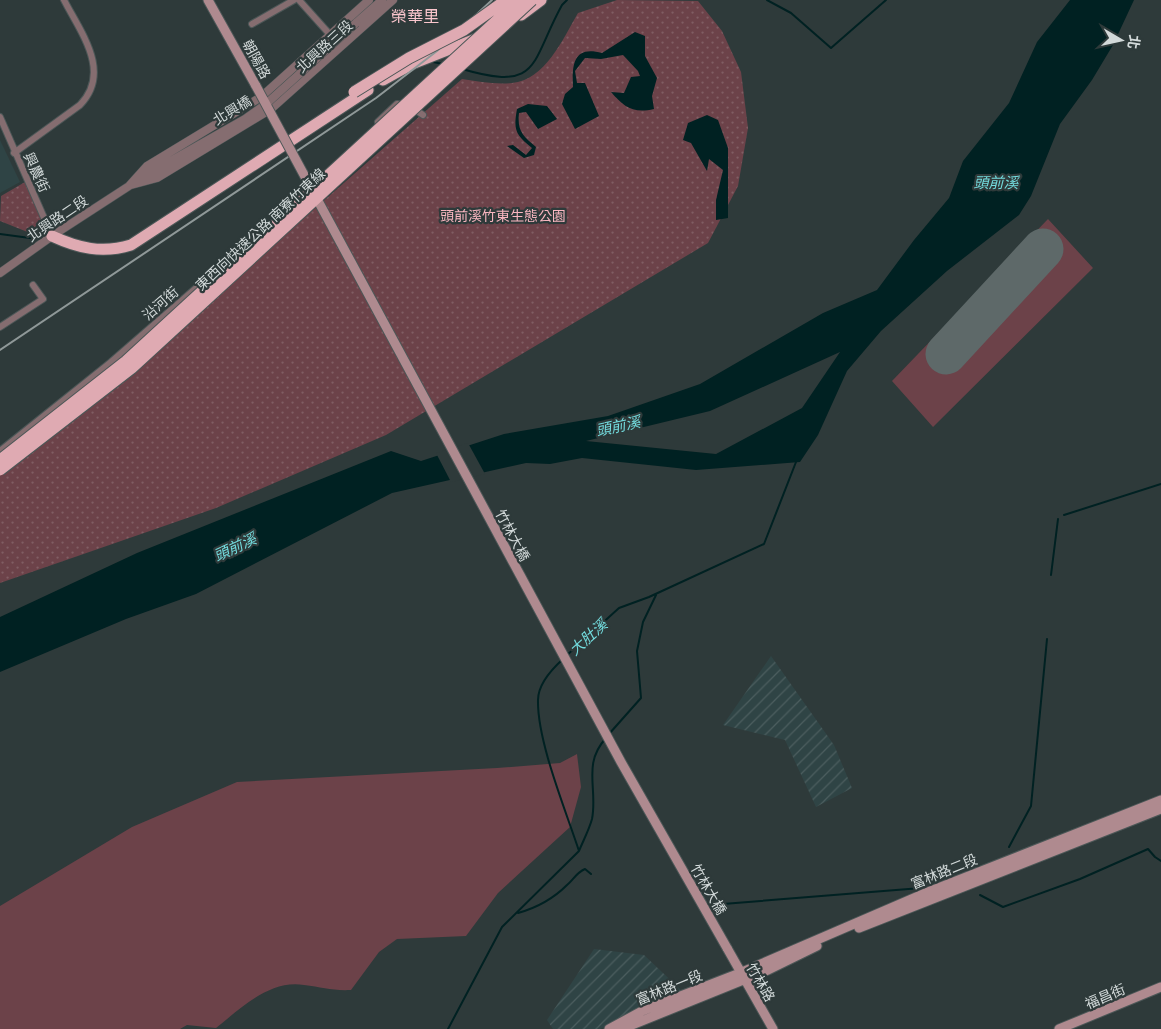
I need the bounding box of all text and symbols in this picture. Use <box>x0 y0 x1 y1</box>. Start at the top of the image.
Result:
district label: 榮華里 <box>391 5 439 27</box>
north arrow <box>1096 15 1146 65</box>
street label: 北興路三段 <box>292 16 356 76</box>
text: 北 <box>1124 34 1145 51</box>
street label: 朝陽路 <box>239 36 275 82</box>
street label: 北興橋 <box>209 91 255 129</box>
street label: 興農街 <box>20 149 54 195</box>
street label: 東西向快速公路 南寮竹東線 <box>191 164 329 294</box>
water label: 頭前溪 <box>973 172 1020 193</box>
street label: 北興路二段 <box>23 191 91 245</box>
park label: 頭前溪竹東生態公園 <box>440 206 566 225</box>
street label: 沿河街 <box>138 282 182 324</box>
water label: 頭前溪 <box>594 411 644 441</box>
street label: 竹林大橋 <box>491 506 535 564</box>
water label: 頭前溪 <box>210 527 262 566</box>
water label: 大肚溪 <box>564 613 613 660</box>
street label: 富林路二段 <box>908 849 980 893</box>
street label: 竹林大橋 <box>687 860 731 918</box>
street label: 竹林路 <box>742 959 780 1005</box>
street label: 富林路一段 <box>633 965 705 1009</box>
street label: 福昌街 <box>1082 979 1128 1013</box>

